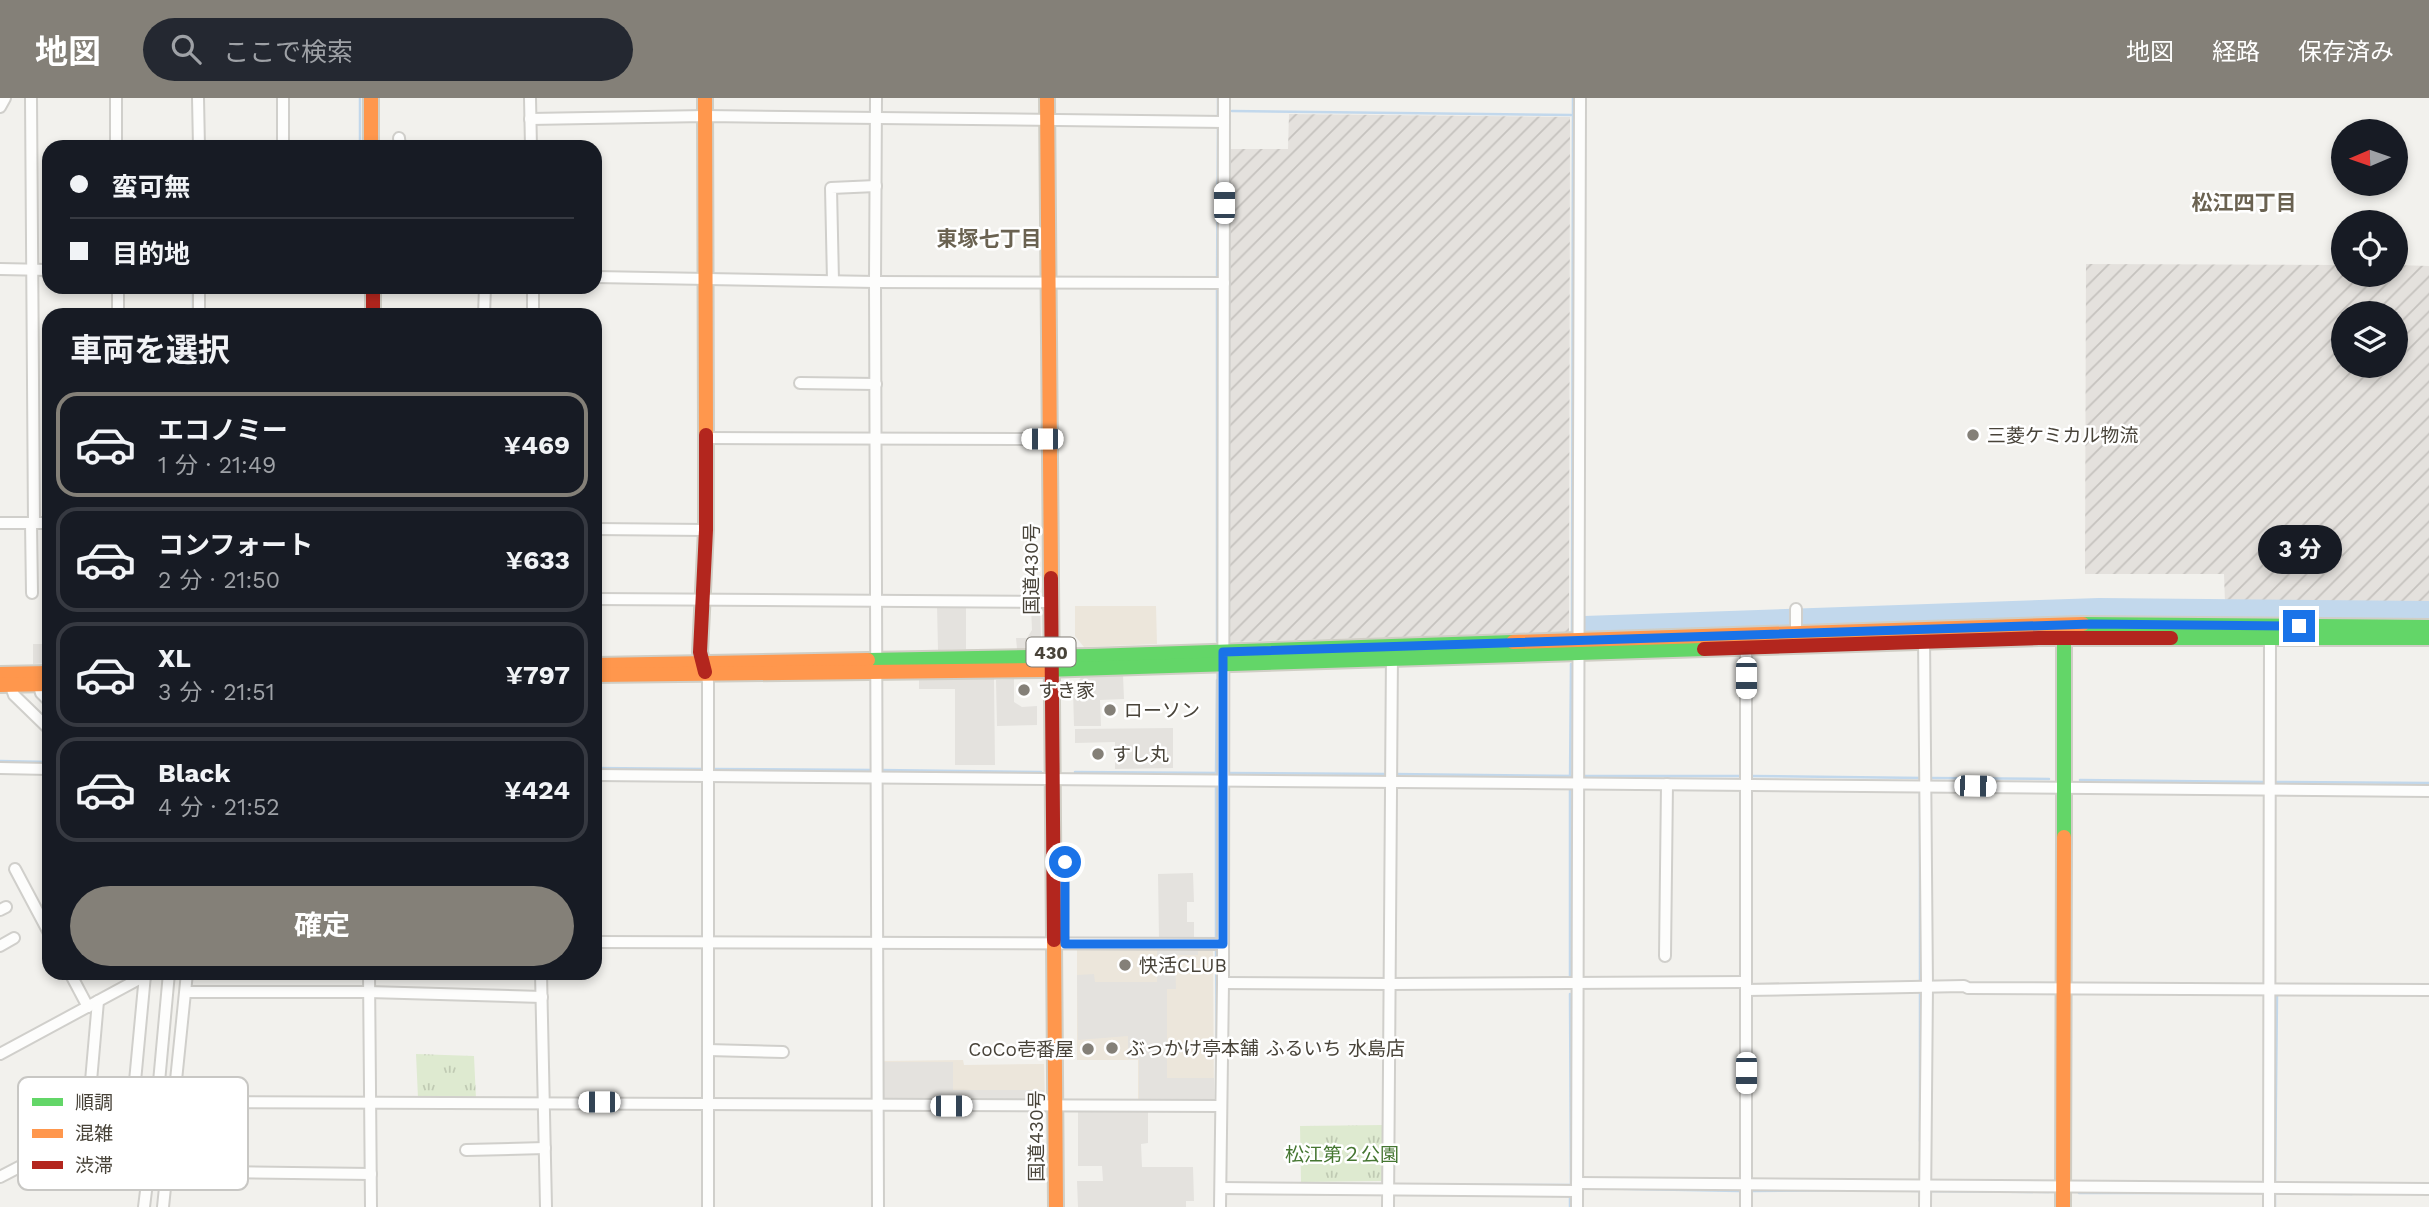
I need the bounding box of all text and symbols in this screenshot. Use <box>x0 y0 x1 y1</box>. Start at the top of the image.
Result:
search box <box>143 18 633 81</box>
icon: search <box>167 30 205 68</box>
text: 地図 <box>35 32 101 71</box>
text: ここで検索 <box>223 37 353 67</box>
text: 地図 <box>2126 38 2174 66</box>
text: 経路 <box>2212 38 2260 66</box>
text: 保存済み <box>2298 38 2394 66</box>
north arrow <box>2331 119 2408 196</box>
map controls <box>2331 119 2408 378</box>
text: 蛮可無 <box>112 172 190 202</box>
car <box>1214 182 1235 224</box>
district label: 松江四丁目 <box>2192 190 2297 215</box>
button: locate <box>2331 210 2408 287</box>
district label: 東塚七丁目 <box>937 226 1042 251</box>
text: 目的地 <box>112 239 190 269</box>
button: layers <box>2331 301 2408 378</box>
text: 車両を選択 <box>70 331 230 369</box>
icon: car <box>74 413 137 476</box>
text: エコノミー <box>158 415 288 445</box>
place label: 三菱ケミカル物流 <box>1987 424 2138 447</box>
marker: 三菱ケミカル物流 <box>1965 427 1981 443</box>
car <box>1022 429 1064 450</box>
text: ¥469 <box>504 430 570 460</box>
text: 1 分 · 21:49 <box>158 452 276 479</box>
street label: 国道430号 <box>1020 523 1043 615</box>
callout: 3 分 <box>2257 524 2341 574</box>
icon: car <box>74 528 137 591</box>
text: コンフォート <box>158 530 313 560</box>
text: 3 分 <box>2278 536 2322 563</box>
text: ¥633 <box>506 545 570 575</box>
text: 2 分 · 21:50 <box>158 567 280 594</box>
route end <box>2283 610 2315 642</box>
road number: 430 <box>1026 638 1076 666</box>
icon: car <box>74 643 137 706</box>
text: XL <box>158 643 191 673</box>
car <box>1736 657 1757 699</box>
text: ¥797 <box>506 660 570 690</box>
text: 3 分 · 21:51 <box>158 679 275 706</box>
place label: すき家 <box>1038 679 1095 702</box>
marker: すき家 <box>1016 682 1032 698</box>
place label: ローソン <box>1124 699 1200 722</box>
marker: ローソン <box>1102 702 1118 718</box>
place label: すし丸 <box>1112 743 1169 766</box>
marker: すし丸 <box>1090 746 1106 762</box>
icon: car <box>74 758 137 821</box>
text: Black <box>158 758 230 788</box>
text: ¥424 <box>504 775 570 805</box>
car <box>1954 775 1997 797</box>
text: 4 分 · 21:52 <box>158 794 280 821</box>
route start <box>1049 846 1081 878</box>
button: 確定 <box>70 886 574 966</box>
place label: 快活CLUB <box>1139 954 1227 977</box>
marker: 快活CLUB <box>1117 957 1133 973</box>
place label: ぶっかけ亭本舗 ふるいち 水島店 <box>1126 1037 1405 1060</box>
place label: CoCo壱番屋 <box>968 1038 1074 1061</box>
marker: ぶっかけ亭本舗 ふるいち 水島店 <box>1104 1040 1120 1056</box>
marker: CoCo壱番屋 <box>1080 1041 1096 1057</box>
car <box>1736 1052 1757 1094</box>
legend <box>18 1077 248 1190</box>
street label: 国道430号 <box>1025 1090 1048 1182</box>
text: 順調 <box>75 1091 113 1114</box>
car <box>579 1092 621 1113</box>
car <box>931 1096 973 1117</box>
text: 混雑 <box>75 1122 113 1145</box>
park label: 松江第２公園 <box>1285 1143 1399 1166</box>
text: 渋滞 <box>75 1154 113 1177</box>

